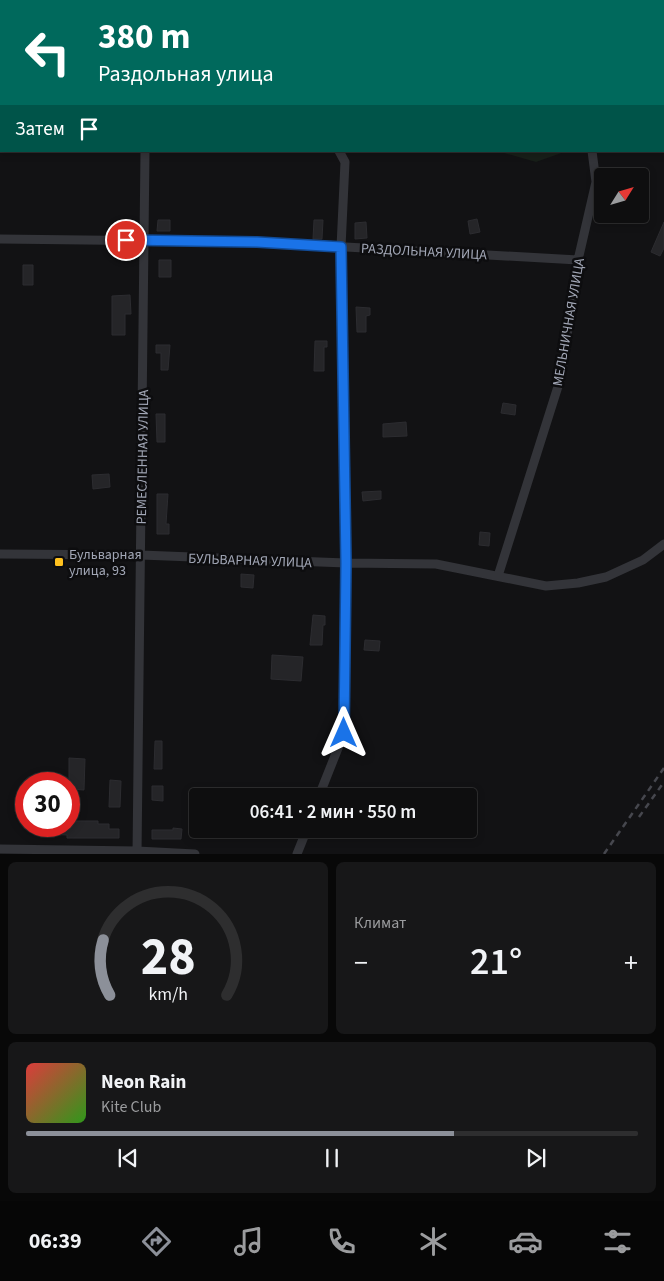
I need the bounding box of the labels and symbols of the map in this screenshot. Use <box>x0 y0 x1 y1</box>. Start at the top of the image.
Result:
north arrow <box>594 168 649 222</box>
pin <box>105 219 147 261</box>
street label: РАЗДОЛЬНАЯ УЛИЦА <box>361 239 488 265</box>
street label: МЕЛЬНИЧНАЯ УЛИЦА <box>548 256 590 388</box>
street label: РЕМЕСЛЕННАЯ УЛИЦА <box>132 389 154 525</box>
place label: Бульварная улица, 93 <box>69 545 142 581</box>
street label: БУЛЬВАРНАЯ УЛИЦА <box>188 549 313 573</box>
marker: Бульварная улица, 93 <box>53 556 65 568</box>
position arrow <box>317 706 369 758</box>
speed limit sign: 30 <box>15 772 80 837</box>

